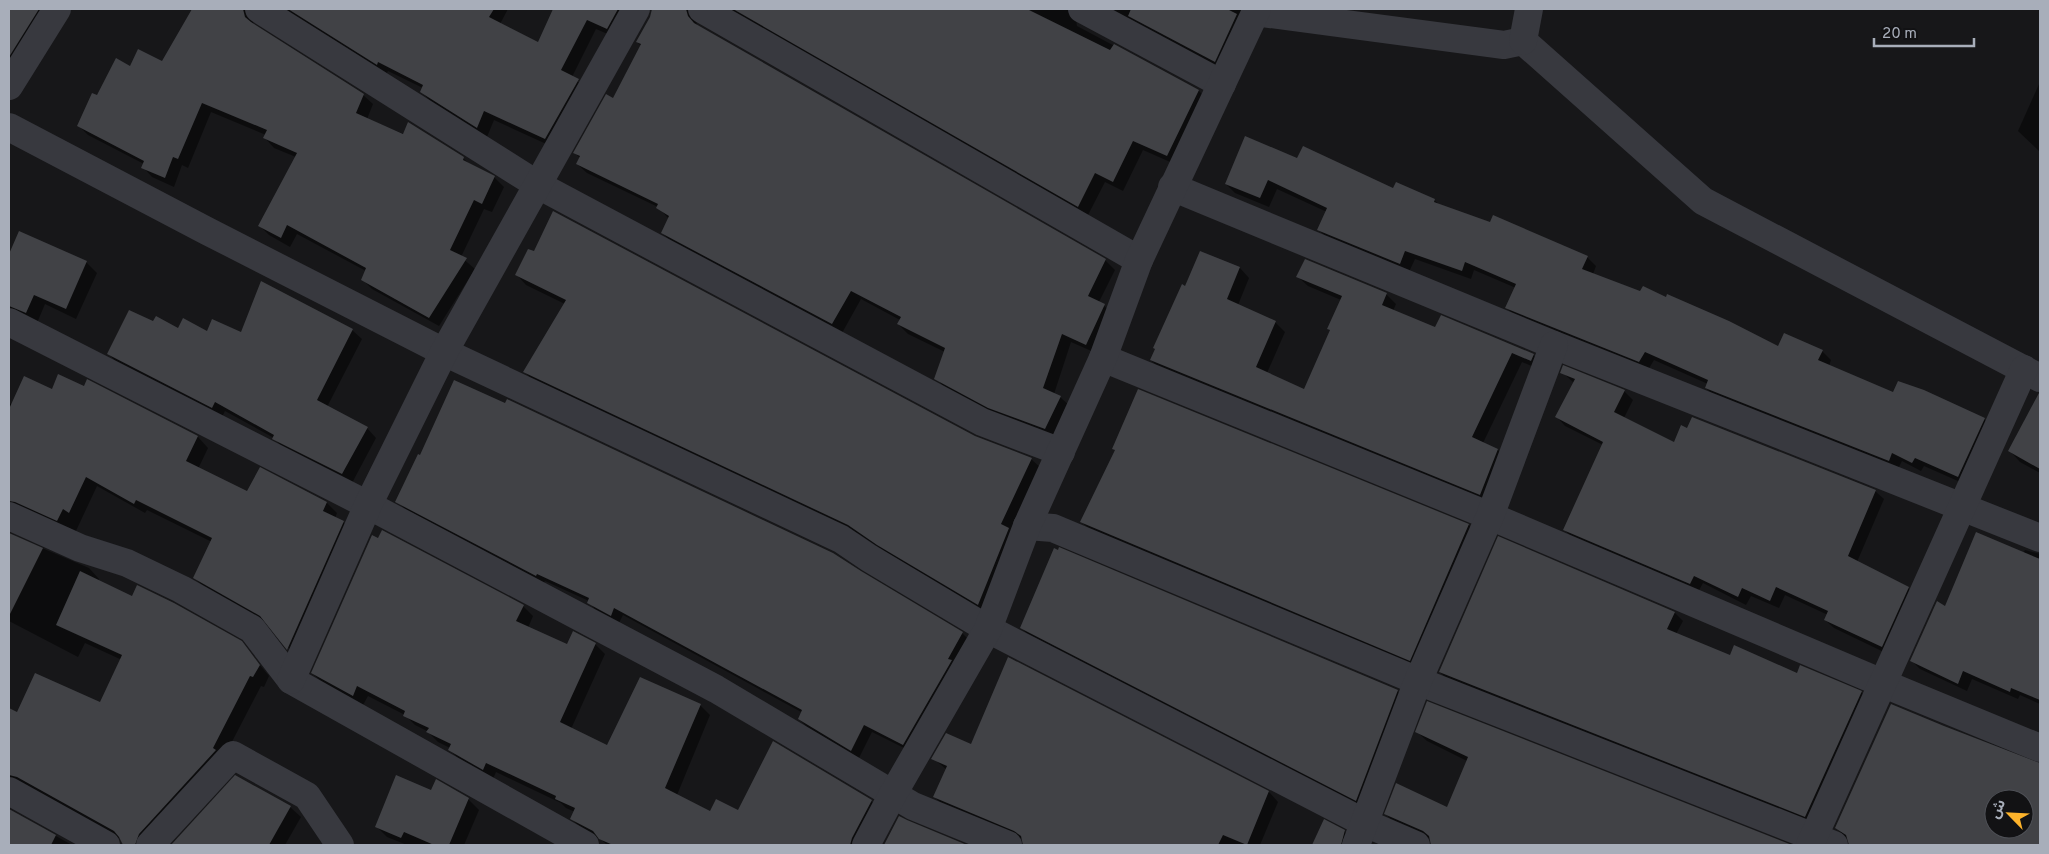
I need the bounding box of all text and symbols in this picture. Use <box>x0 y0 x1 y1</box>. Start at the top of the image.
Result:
scale bar <box>1874 15 1974 47</box>
text: 20 m <box>1882 25 1917 44</box>
north arrow <box>1984 789 2034 839</box>
text: ش <box>1987 797 2010 822</box>

